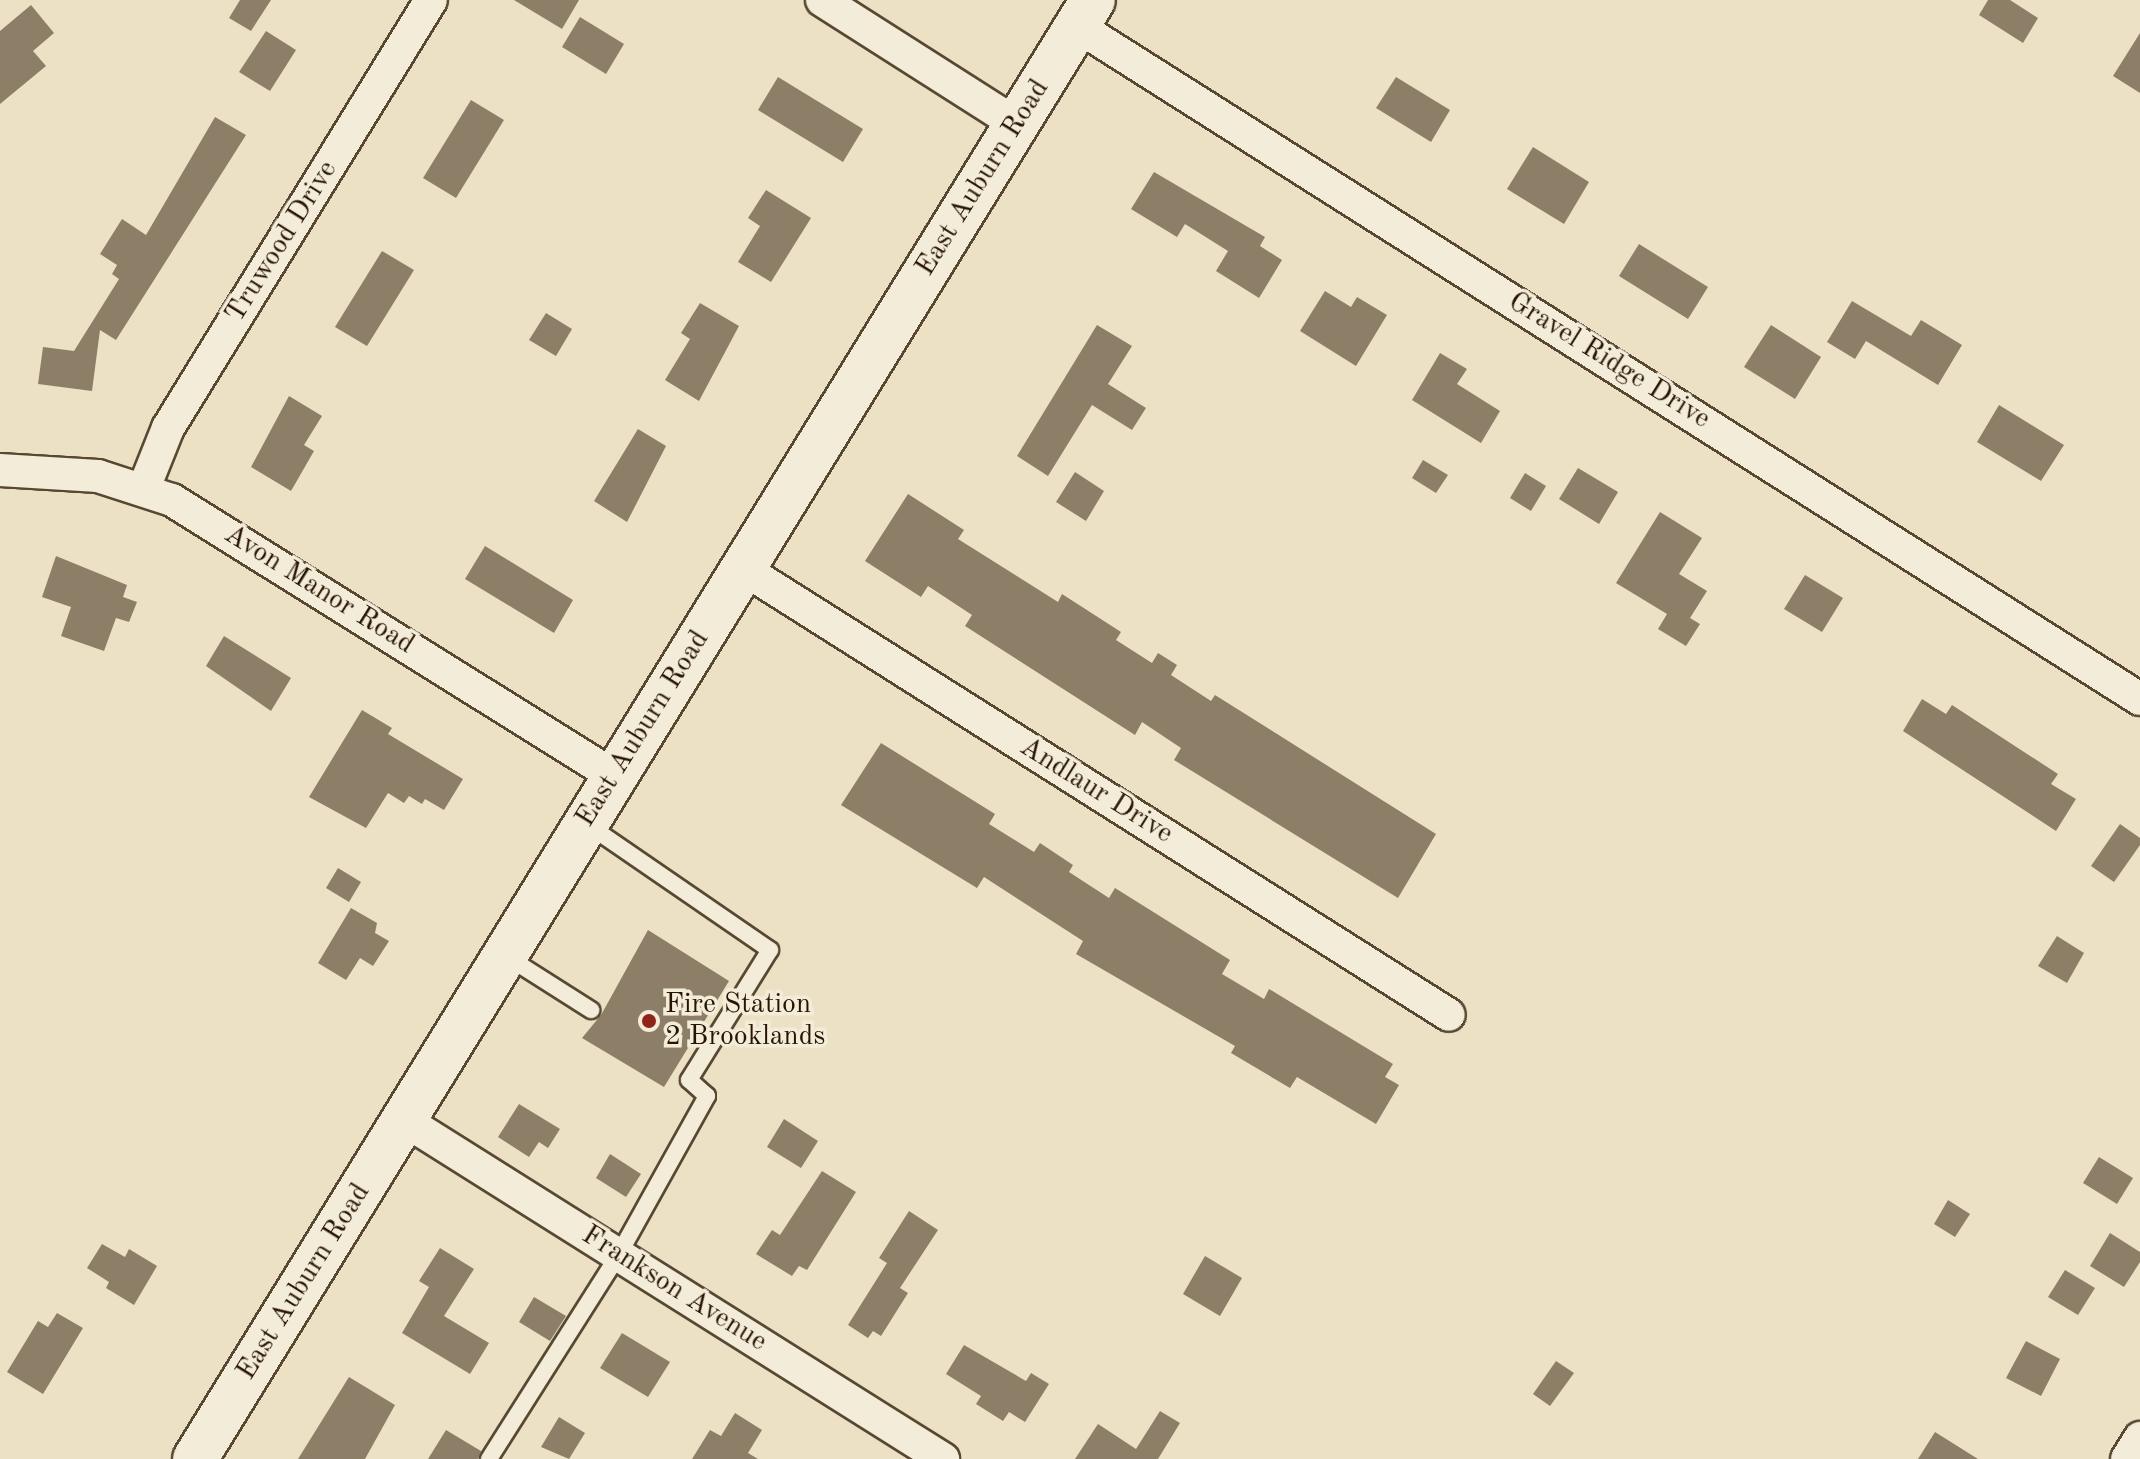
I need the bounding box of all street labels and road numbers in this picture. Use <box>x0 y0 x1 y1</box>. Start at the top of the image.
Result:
street label: East Auburn Road <box>909 74 1057 282</box>
street label: Truwood Drive <box>219 155 345 329</box>
street label: Gravel Ridge Drive <box>1502 285 1716 437</box>
street label: Avon Manor Road <box>218 518 420 662</box>
street label: East Auburn Road <box>569 625 717 833</box>
street label: Andlaur Drive <box>1013 731 1179 851</box>
street label: East Auburn Road <box>230 1178 378 1386</box>
street label: Frankson Avenue <box>575 1219 773 1359</box>

